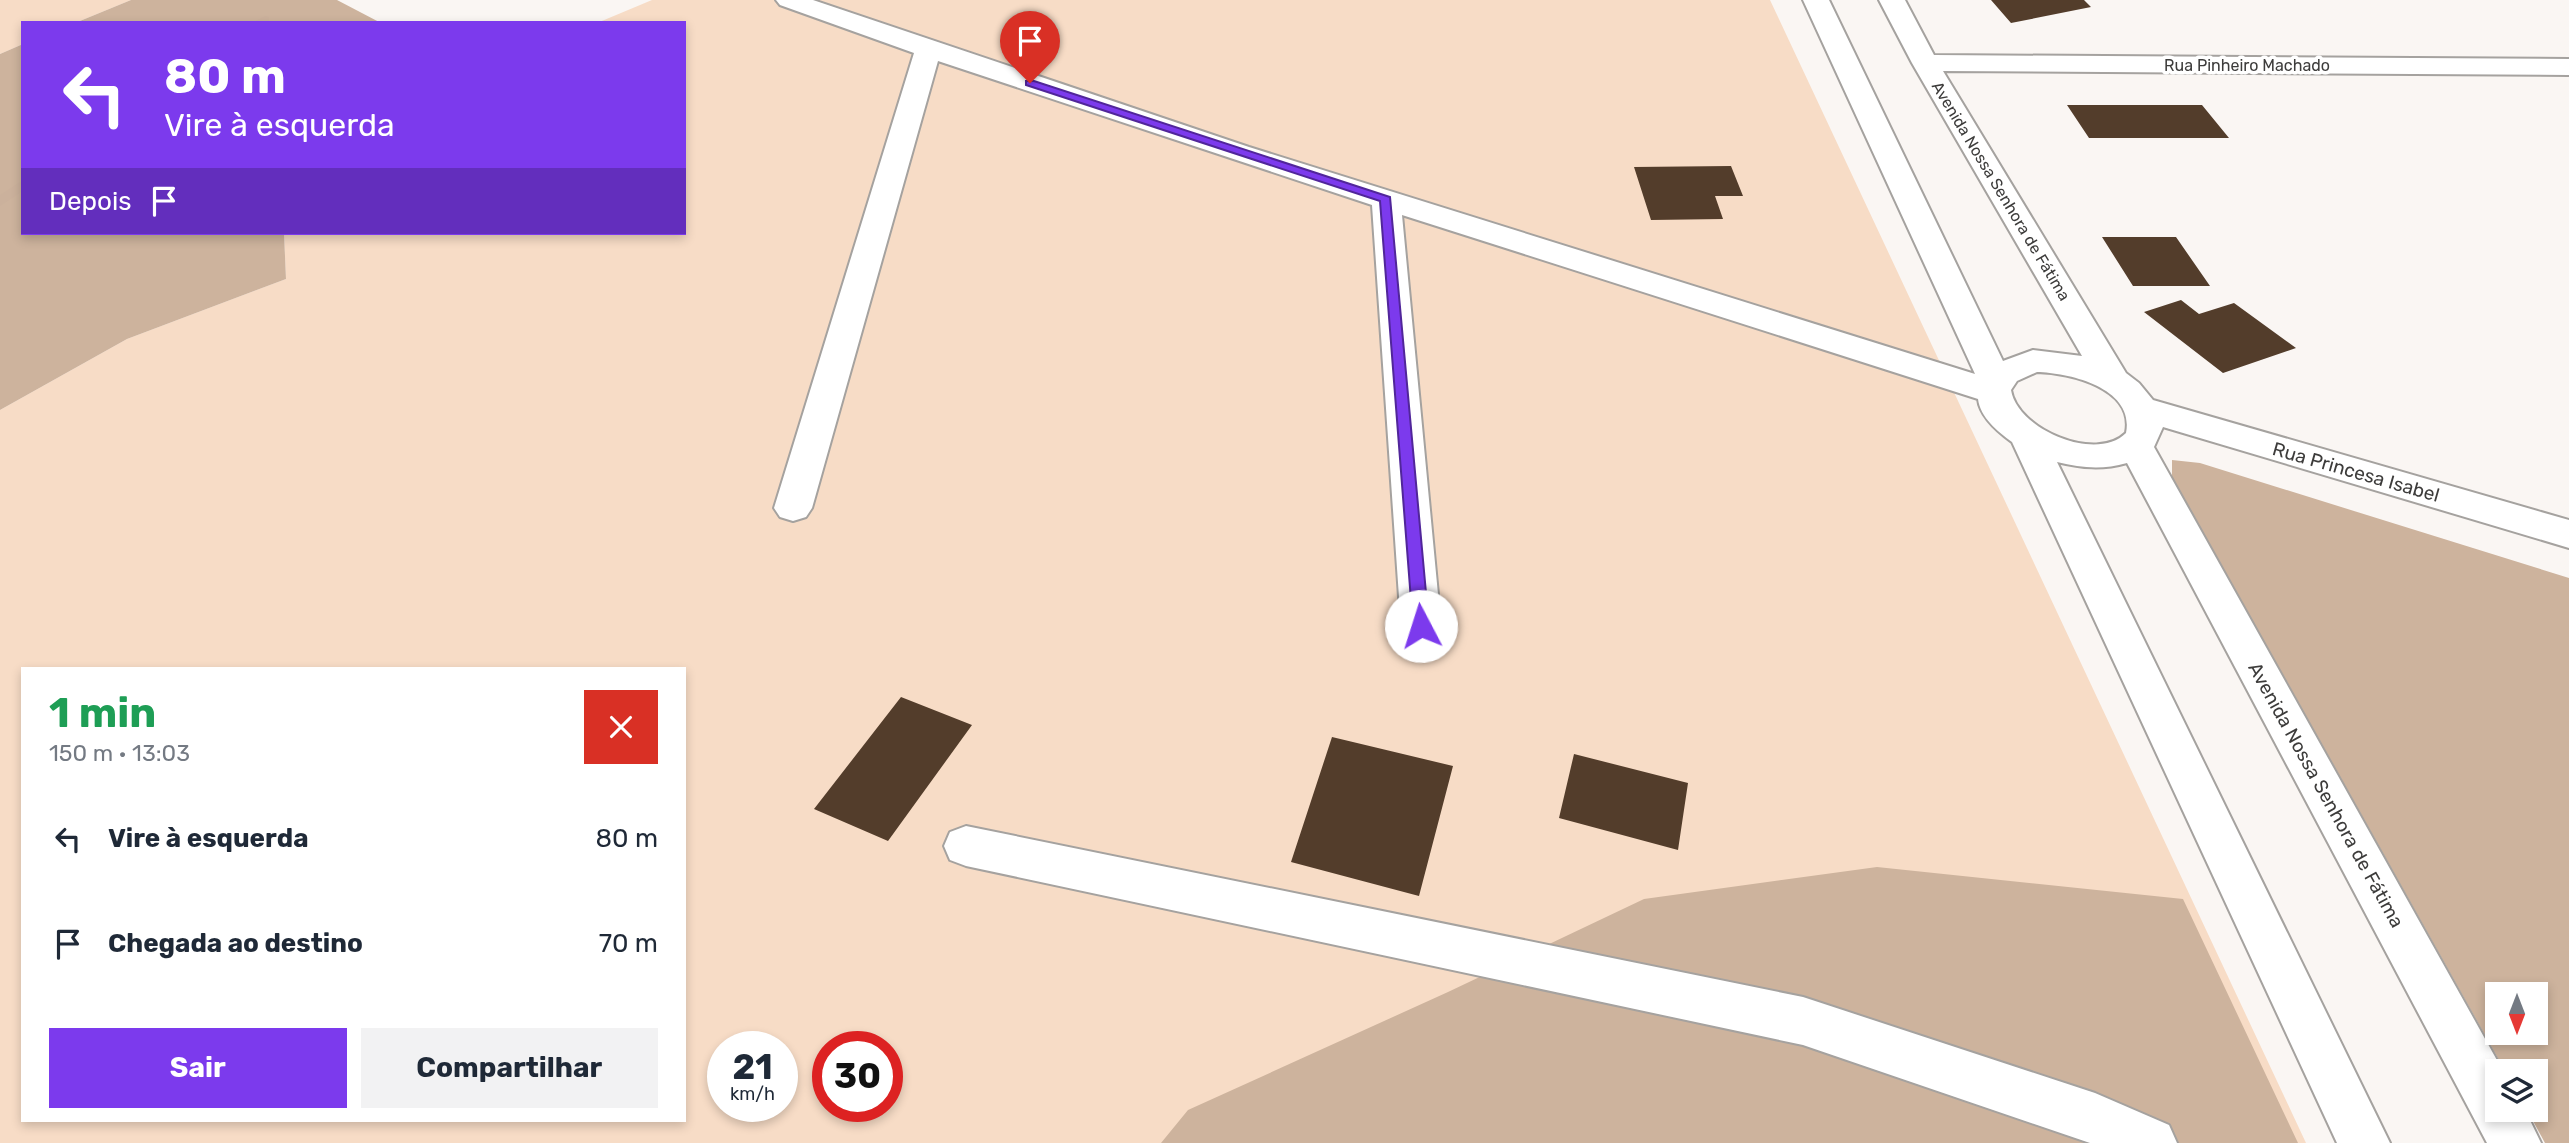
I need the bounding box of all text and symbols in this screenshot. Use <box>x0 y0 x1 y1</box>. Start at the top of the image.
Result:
pin <box>1000 11 1060 83</box>
icon: arrive <box>1011 22 1049 60</box>
text: 80 m <box>164 47 286 105</box>
icon: left <box>49 49 140 140</box>
street label: Rua Pinheiro Machado <box>2164 56 2330 75</box>
street label: Avenida Nossa Senhora de Fátima <box>1928 78 2074 304</box>
text: Vire à esquerda <box>164 106 395 144</box>
icon: arrive <box>145 182 183 220</box>
text: Depois <box>49 186 131 217</box>
street label: Rua Princesa Isabel <box>2270 437 2442 507</box>
position arrow <box>1384 589 1458 663</box>
street label: Avenida Nossa Senhora de Fátima <box>2243 658 2409 932</box>
text: 1 min <box>49 688 156 738</box>
button: close <box>584 690 658 764</box>
text: 150 m · 13:03 <box>49 739 190 767</box>
icon: left <box>49 820 87 858</box>
text: Vire à esquerda <box>108 823 309 854</box>
text: 80 m <box>595 823 658 854</box>
icon: arrive <box>49 925 87 963</box>
text: Chegada ao destino <box>108 928 363 959</box>
text: 70 m <box>599 928 658 959</box>
north arrow <box>2485 982 2548 1045</box>
map controls <box>2485 982 2548 1122</box>
button: Sair <box>49 1028 347 1108</box>
button: Compartilhar <box>361 1028 658 1108</box>
speed limit sign: 30 <box>812 1031 903 1122</box>
text: 21 <box>732 1046 773 1088</box>
button: layers <box>2485 1059 2548 1122</box>
text: km/h <box>730 1083 775 1105</box>

